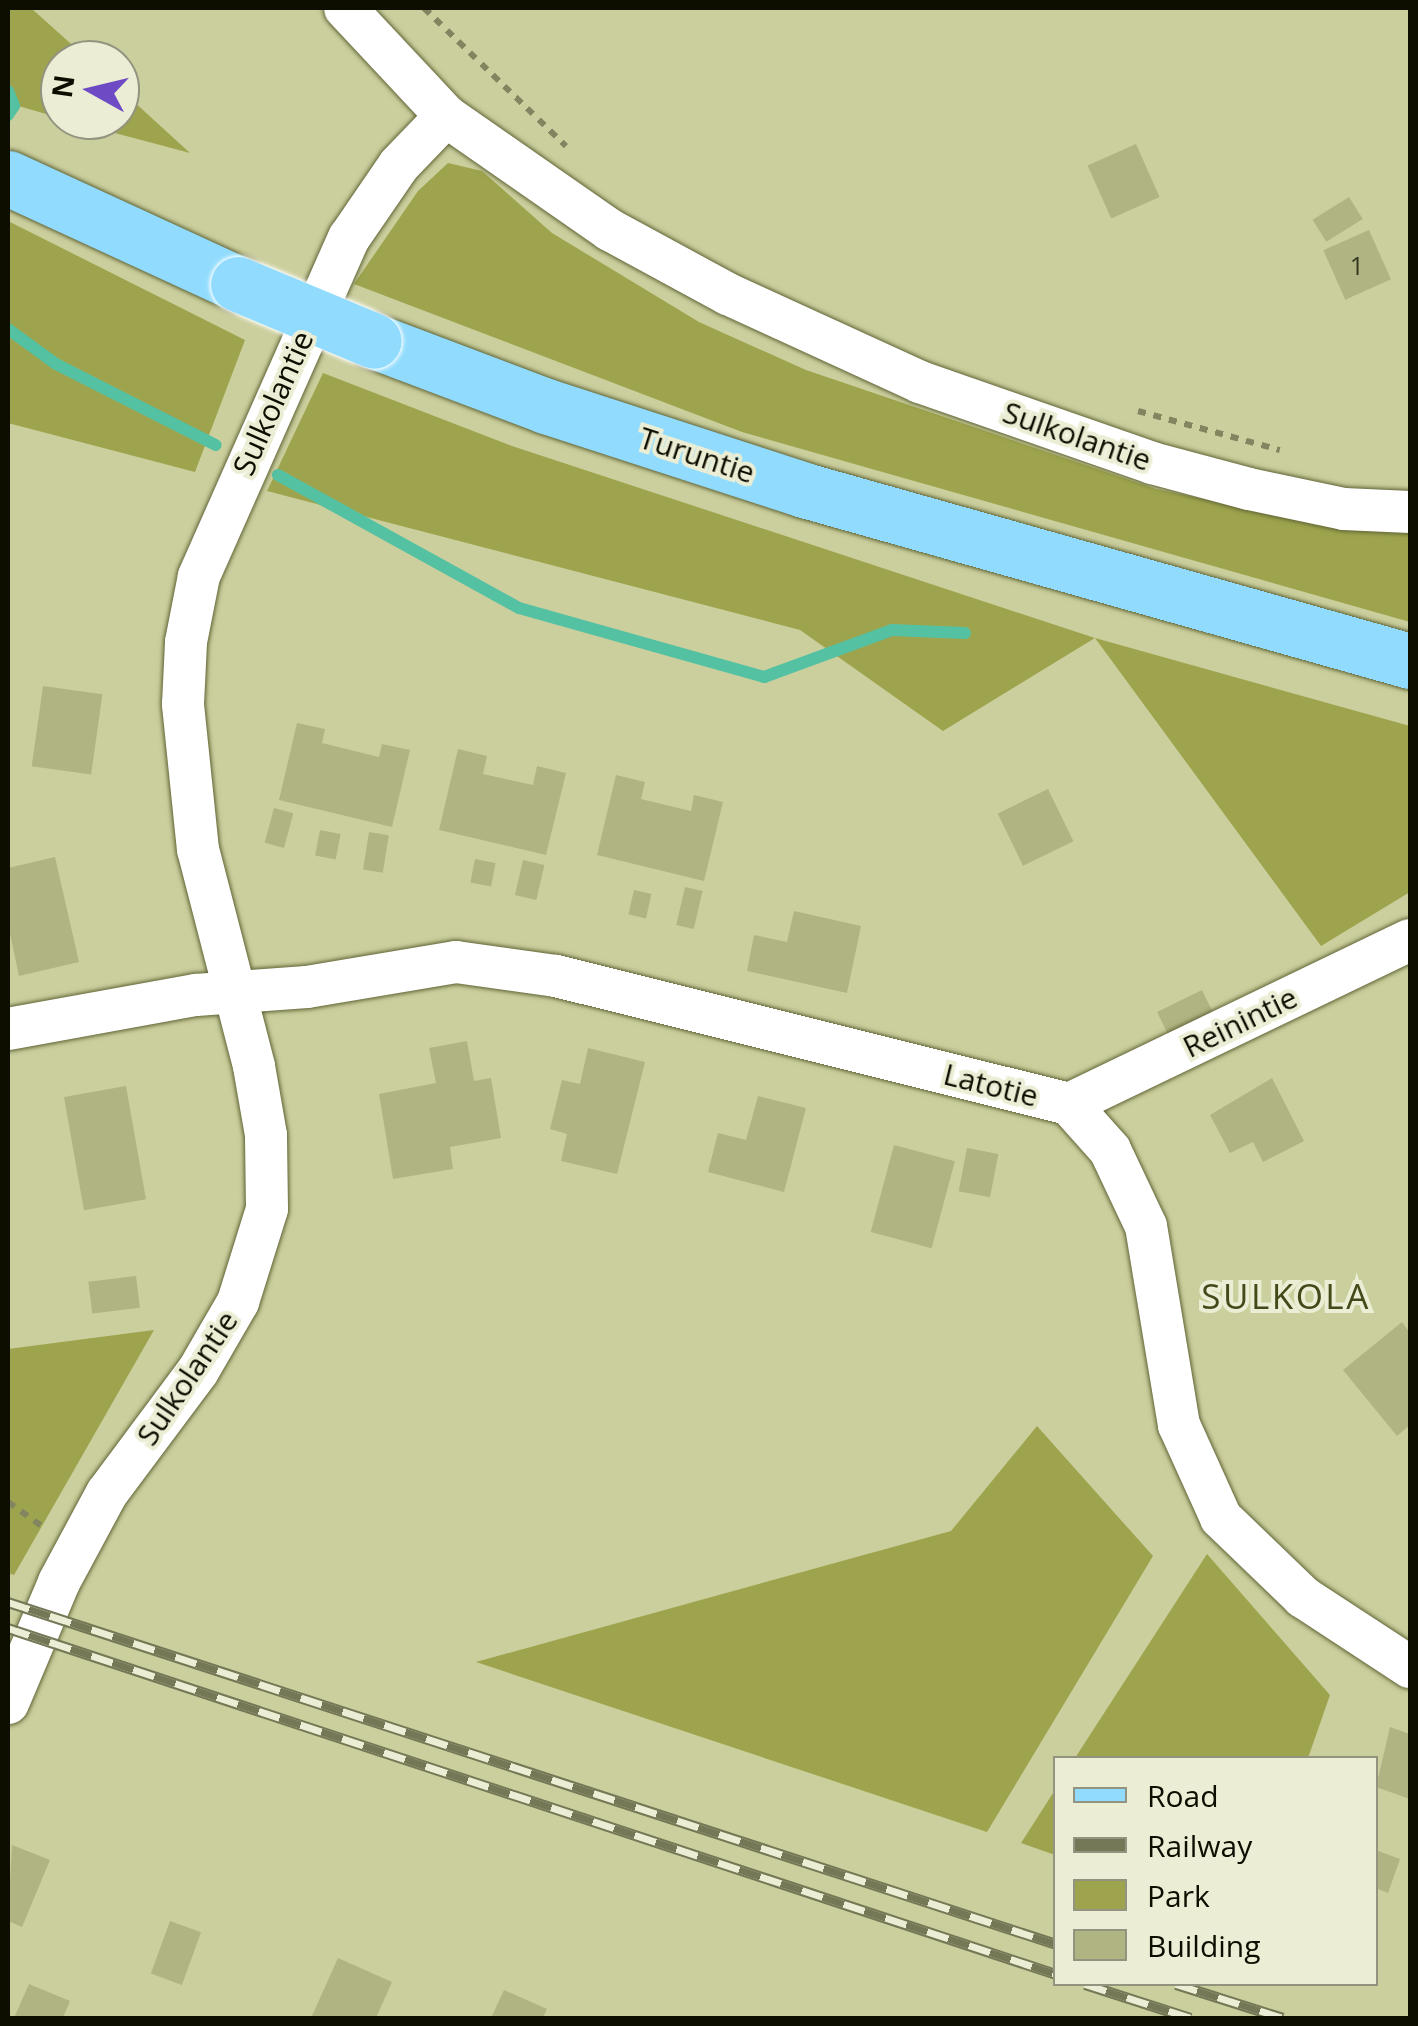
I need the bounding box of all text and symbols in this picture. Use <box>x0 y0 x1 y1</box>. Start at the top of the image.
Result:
north arrow <box>40 40 140 140</box>
text: N <box>42 72 83 100</box>
house number: 1 <box>1350 250 1364 280</box>
street label: Sulkolantie <box>225 325 321 481</box>
street label: Sulkolantie <box>998 394 1156 478</box>
street label: Turuntie <box>635 419 759 491</box>
street label: Reinintie <box>1177 979 1303 1065</box>
street label: Latotie <box>940 1056 1042 1114</box>
district label: SULKOLA <box>1201 1275 1371 1317</box>
street label: Sulkolantie <box>129 1304 245 1452</box>
legend <box>1053 1756 1378 1986</box>
text: Road <box>1147 1775 1219 1816</box>
text: Railway <box>1147 1825 1252 1866</box>
text: Park <box>1147 1875 1210 1916</box>
text: Building <box>1147 1925 1261 1966</box>

